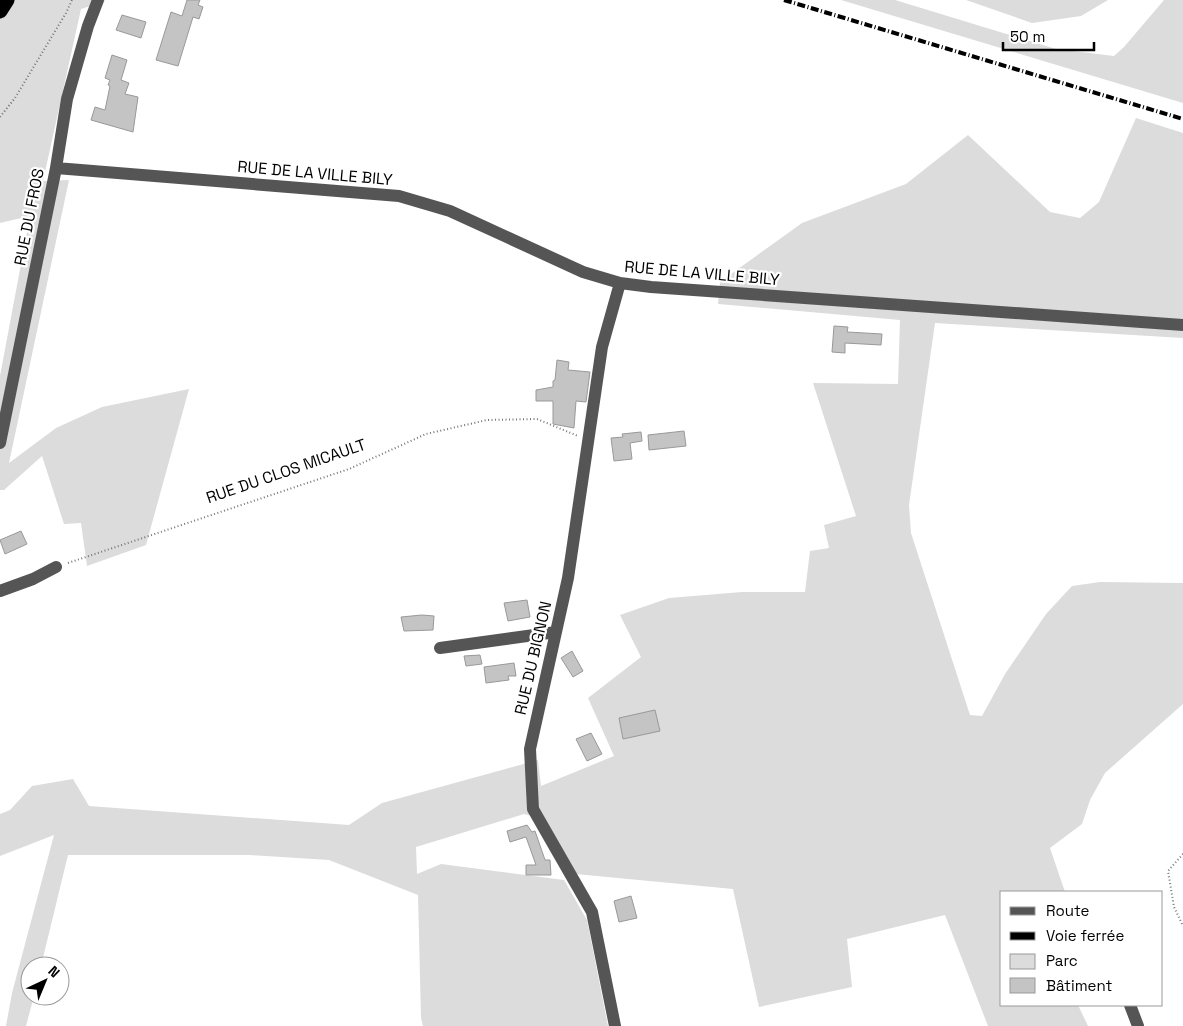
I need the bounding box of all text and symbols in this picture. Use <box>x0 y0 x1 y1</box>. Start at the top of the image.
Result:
scale bar <box>1003 20 1094 52</box>
text: 50 m <box>1010 27 1045 46</box>
street label: RUE DE LA VILLE BILY <box>237 156 394 190</box>
street label: RUE DU FROS <box>9 166 49 267</box>
street label: RUE DE LA VILLE BILY <box>624 256 781 290</box>
street label: RUE DU CLOS MICAULT <box>203 434 369 508</box>
street label: RUE DU BIGNON <box>510 599 556 717</box>
legend <box>1000 891 1163 1006</box>
text: Route <box>1046 901 1090 920</box>
text: Voie ferrée <box>1046 926 1124 945</box>
text: Parc <box>1046 951 1078 970</box>
north arrow <box>20 956 70 1006</box>
text: N <box>44 962 64 981</box>
text: Bâtiment <box>1046 976 1112 995</box>

